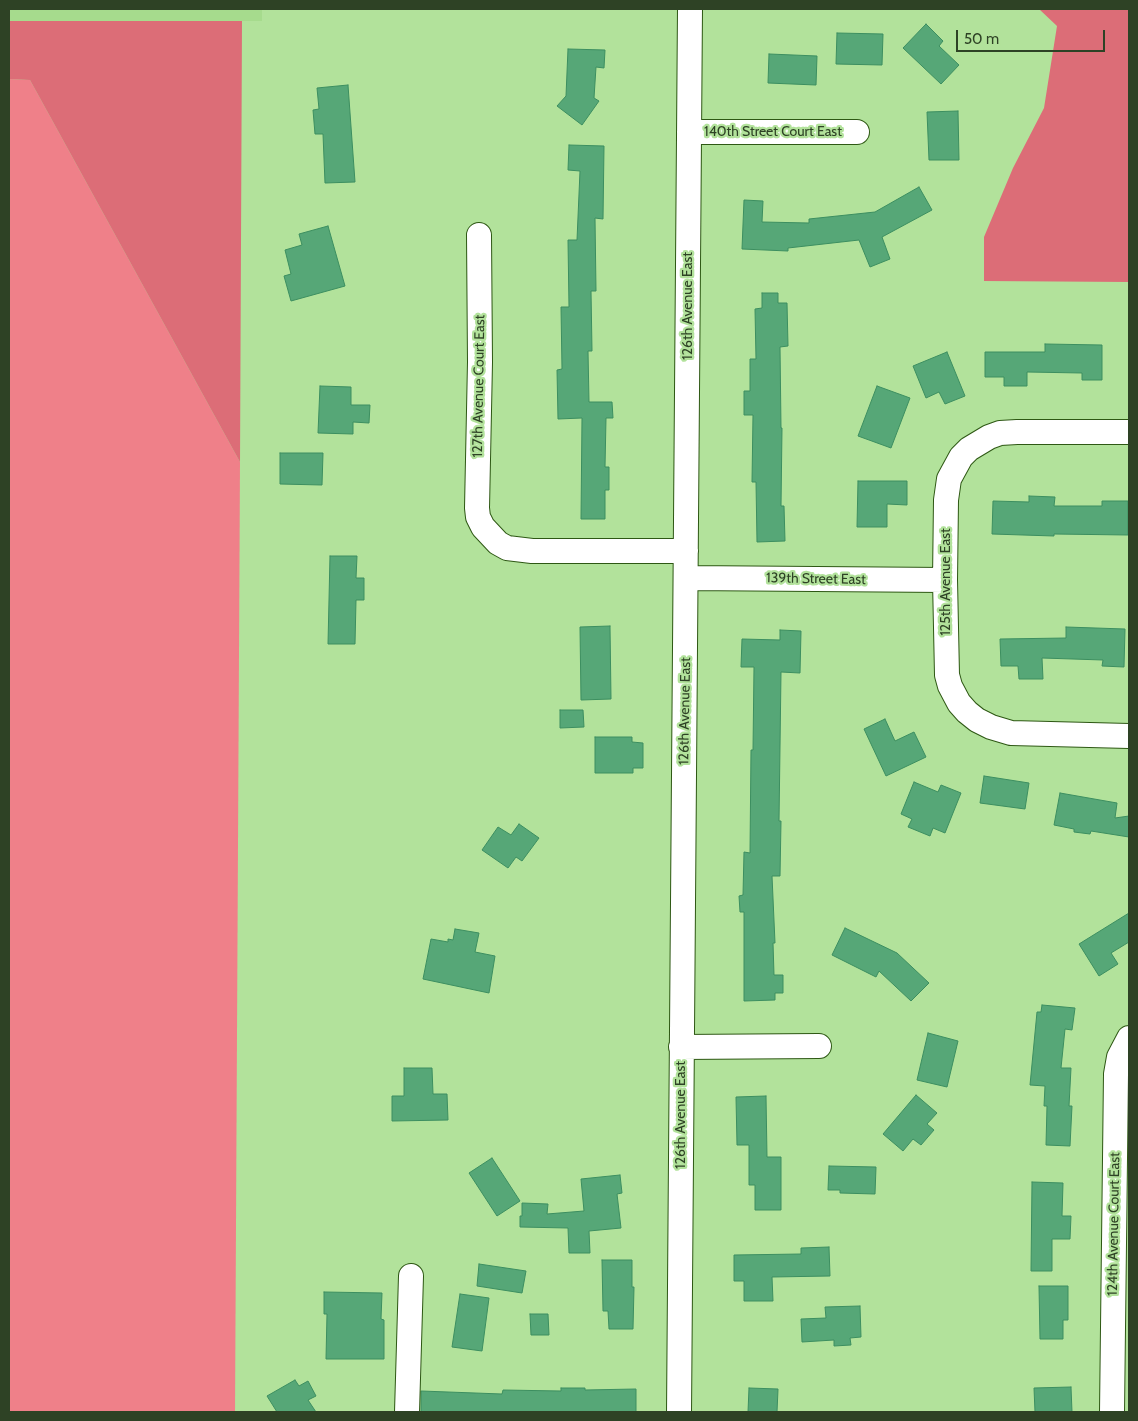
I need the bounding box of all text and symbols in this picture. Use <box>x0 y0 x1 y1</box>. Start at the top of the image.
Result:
scale bar <box>958 20 1107 52</box>
text: 50 m <box>964 30 999 48</box>
street label: 140th Street Court East <box>704 124 842 140</box>
street label: 126th Avenue East <box>680 252 696 360</box>
street label: 127th Avenue Court East <box>469 315 489 457</box>
street label: 125th Avenue East <box>938 528 954 636</box>
street label: 139th Street East <box>766 570 866 588</box>
street label: 126th Avenue East <box>676 657 694 765</box>
street label: 126th Avenue East <box>673 1061 689 1169</box>
street label: 124th Avenue Court East <box>1104 1152 1124 1296</box>

